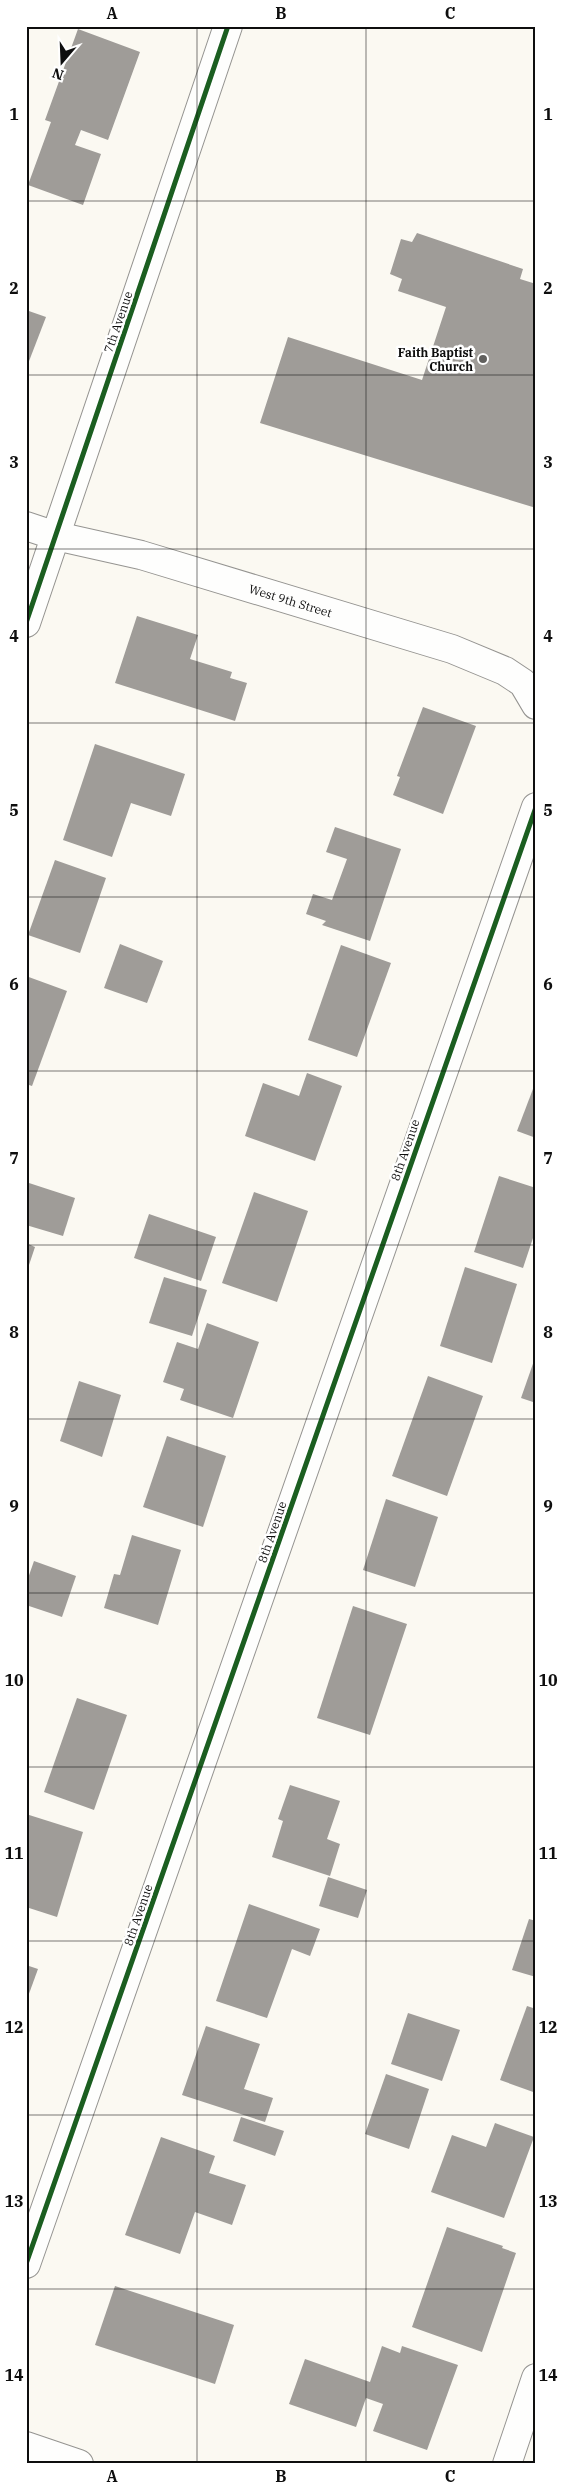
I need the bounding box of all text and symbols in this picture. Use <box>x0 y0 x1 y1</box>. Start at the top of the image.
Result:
text: A <box>106 3 118 23</box>
text: B <box>275 3 287 23</box>
text: C <box>445 3 455 23</box>
north arrow <box>38 38 88 88</box>
text: N <box>50 64 66 85</box>
text: 1 <box>9 104 19 124</box>
text: 1 <box>543 104 553 124</box>
text: 2 <box>9 278 19 298</box>
text: 2 <box>543 278 553 298</box>
street label: 7th Avenue <box>101 289 135 355</box>
place label: Faith Baptist Church <box>398 345 474 374</box>
marker: Faith Baptist Church <box>477 353 489 365</box>
text: 3 <box>9 452 19 472</box>
text: 3 <box>543 452 553 472</box>
street label: West 9th Street <box>247 581 334 620</box>
text: 4 <box>9 626 19 646</box>
text: 4 <box>543 626 553 646</box>
text: 5 <box>9 800 19 820</box>
text: 5 <box>543 800 553 820</box>
text: 6 <box>9 974 19 994</box>
text: 6 <box>543 974 553 994</box>
street label: 8th Avenue <box>388 1117 422 1183</box>
text: 7 <box>9 1148 19 1168</box>
text: 7 <box>543 1148 553 1168</box>
text: 8 <box>9 1322 19 1342</box>
text: 8 <box>543 1322 553 1342</box>
text: 9 <box>9 1496 19 1516</box>
text: 9 <box>543 1496 553 1516</box>
street label: 8th Avenue <box>255 1499 289 1565</box>
text: 10 <box>4 1670 24 1690</box>
text: 10 <box>538 1670 558 1690</box>
text: 11 <box>4 1843 24 1863</box>
text: 11 <box>538 1843 558 1863</box>
street label: 8th Avenue <box>121 1882 155 1948</box>
text: 12 <box>4 2017 24 2037</box>
text: 12 <box>538 2017 558 2037</box>
text: 13 <box>4 2191 24 2211</box>
text: 13 <box>538 2191 558 2211</box>
text: 14 <box>4 2365 24 2385</box>
text: 14 <box>538 2365 558 2385</box>
text: A <box>106 2466 118 2486</box>
text: B <box>275 2466 287 2486</box>
text: C <box>445 2466 455 2486</box>

